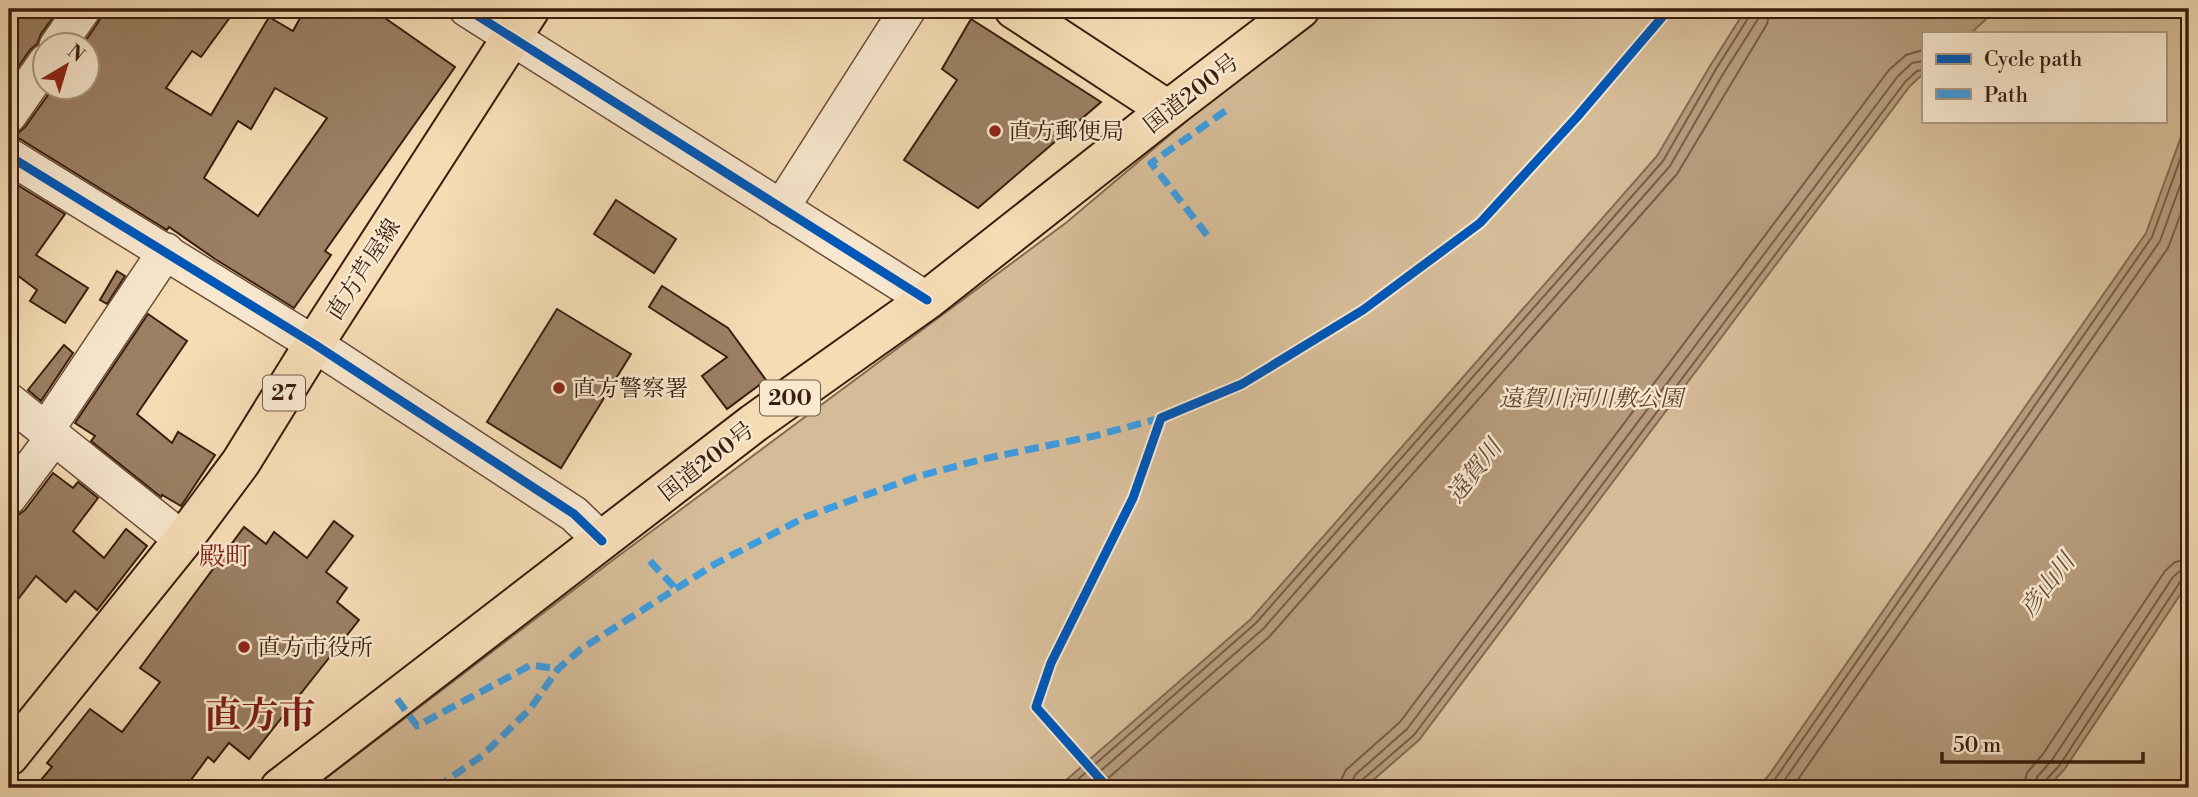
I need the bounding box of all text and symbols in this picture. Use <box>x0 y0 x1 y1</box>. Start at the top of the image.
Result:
north arrow <box>32 32 102 102</box>
legend <box>1922 32 2166 122</box>
text: N <box>63 39 89 67</box>
text: Cycle path <box>1984 47 2083 73</box>
street label: 国道200号 <box>1139 48 1245 139</box>
text: Path <box>1984 83 2029 109</box>
place label: 直方郵便局 <box>1009 118 1124 146</box>
marker: 直方郵便局 <box>987 123 1003 139</box>
street label: 直方芦屋線 <box>321 214 407 325</box>
place label: 直方警察署 <box>573 375 688 403</box>
road number: 27 <box>263 376 305 410</box>
marker: 直方警察署 <box>551 380 567 396</box>
road number: 200 <box>760 380 820 416</box>
park label: 遠賀川河川敷公園 <box>1499 385 1687 413</box>
street label: 国道200号 <box>654 416 760 507</box>
water label: 遠賀川 <box>1441 432 1511 509</box>
district label: 殿町 <box>199 541 251 573</box>
water label: 彦山川 <box>2014 546 2084 623</box>
place label: 直方市役所 <box>258 634 373 662</box>
marker: 直方市役所 <box>236 639 252 655</box>
district label: 直方市 <box>205 694 316 740</box>
scale bar <box>1942 720 2144 764</box>
text: 50 m <box>1953 733 2001 759</box>

